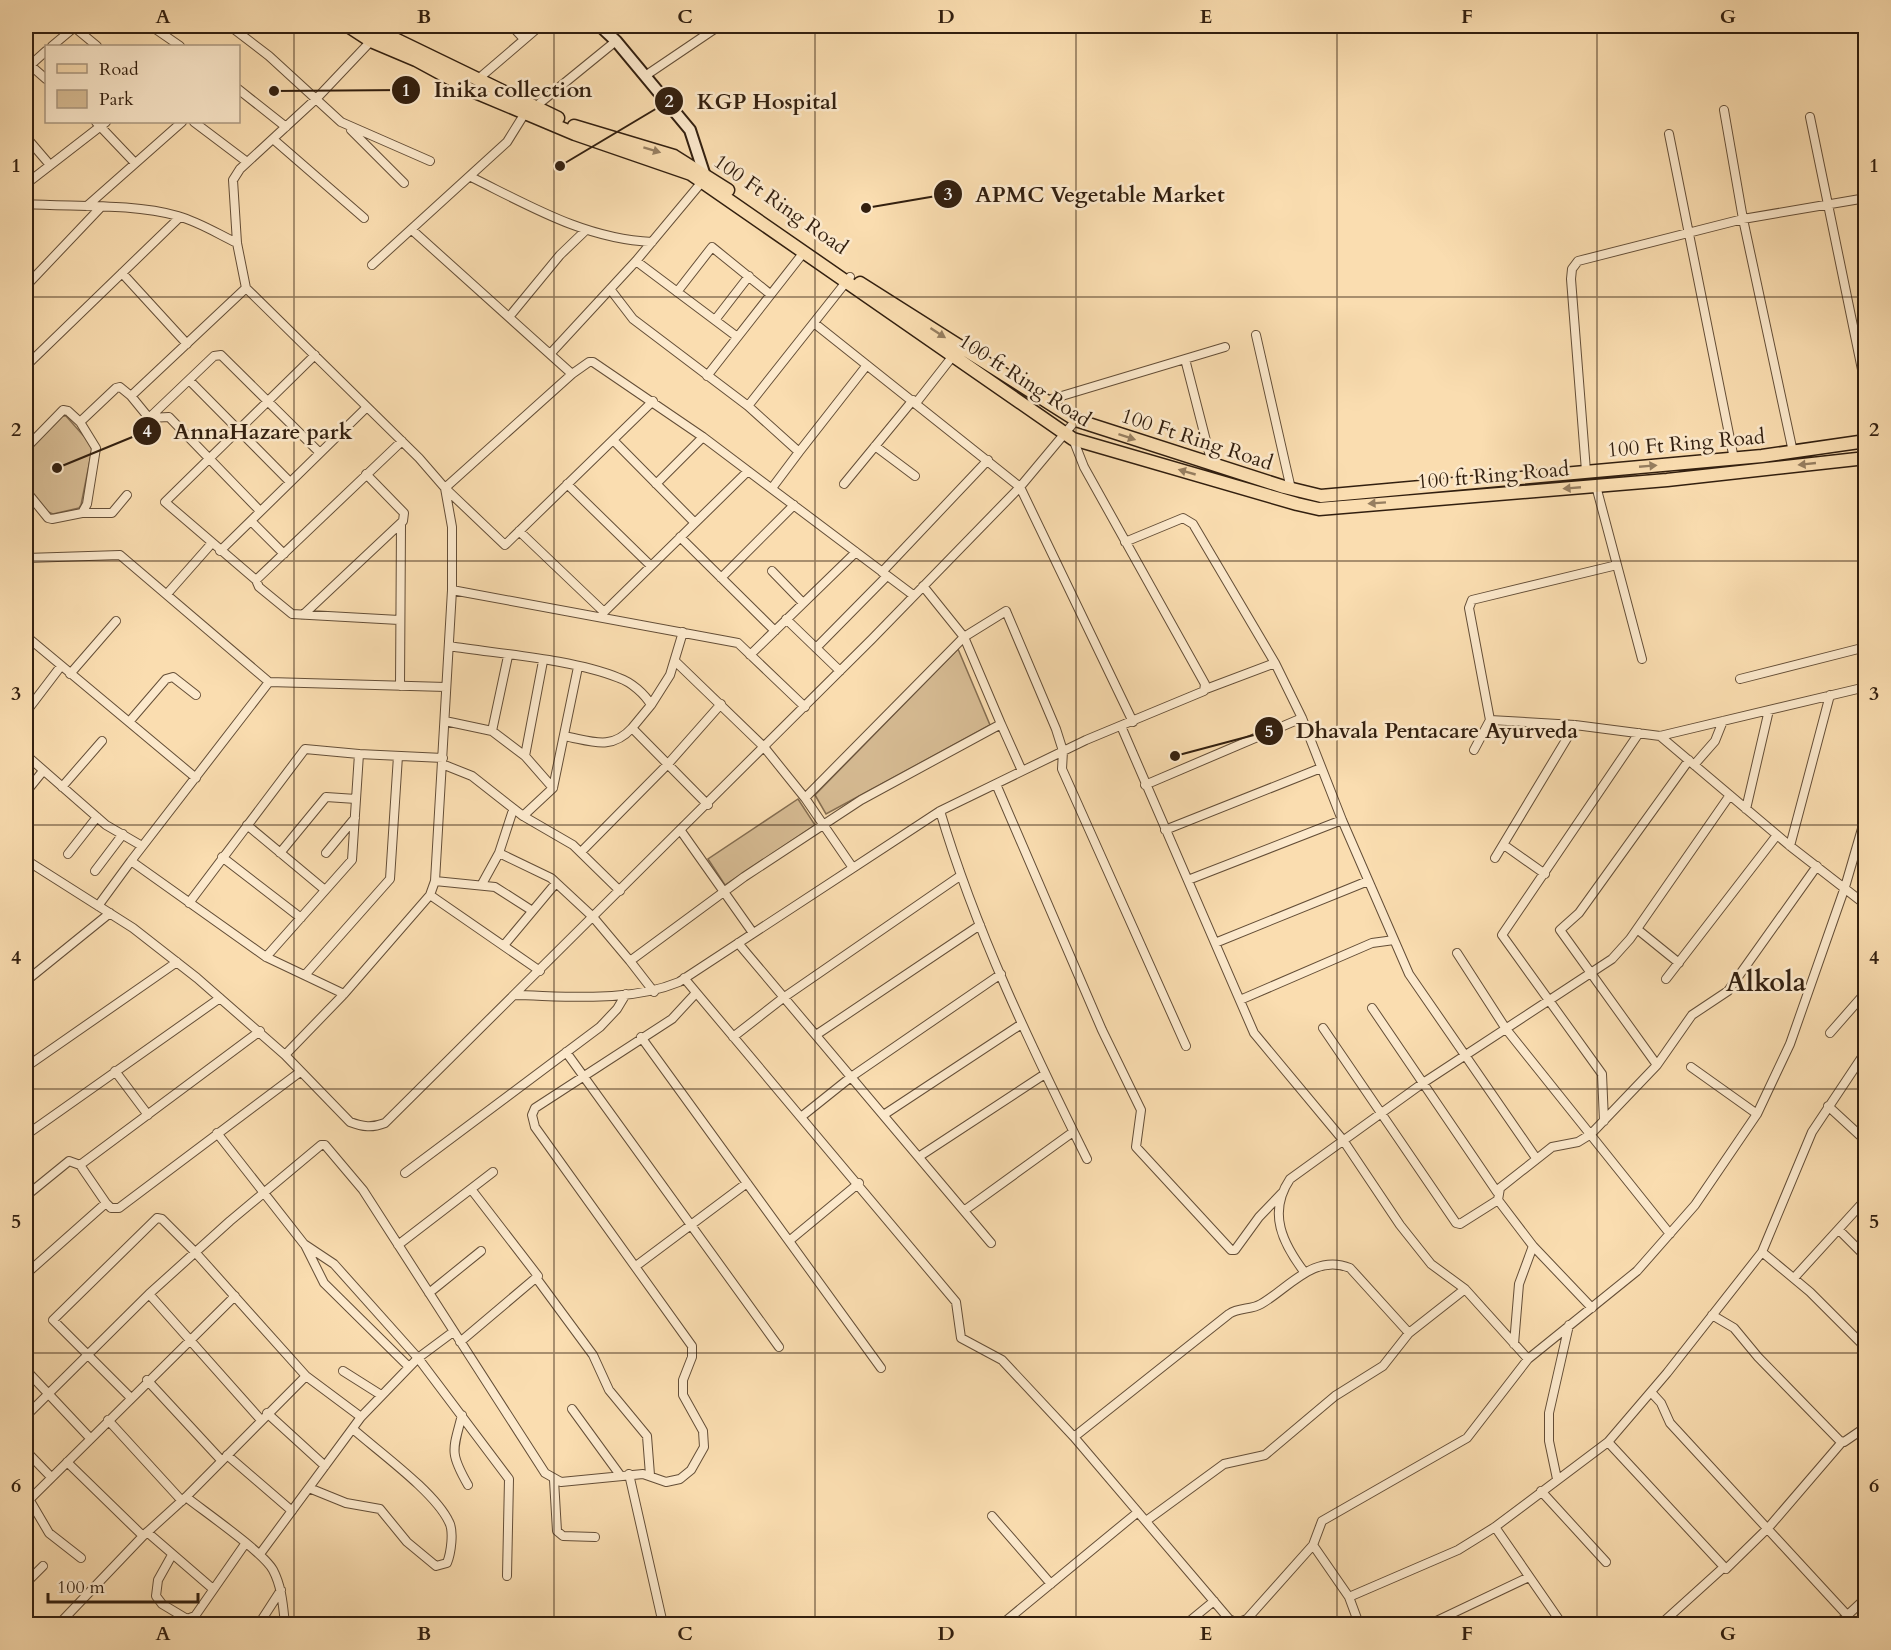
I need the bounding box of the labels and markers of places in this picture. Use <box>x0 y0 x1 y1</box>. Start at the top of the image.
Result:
callout: Inika collection <box>391 70 604 110</box>
callout: KGP Hospital <box>654 81 849 121</box>
callout: APMC Vegetable Market <box>933 174 1237 214</box>
callout: AnnaHazare park <box>132 411 365 451</box>
callout: Dhavala Pentacare Ayurveda <box>1254 711 1590 751</box>

